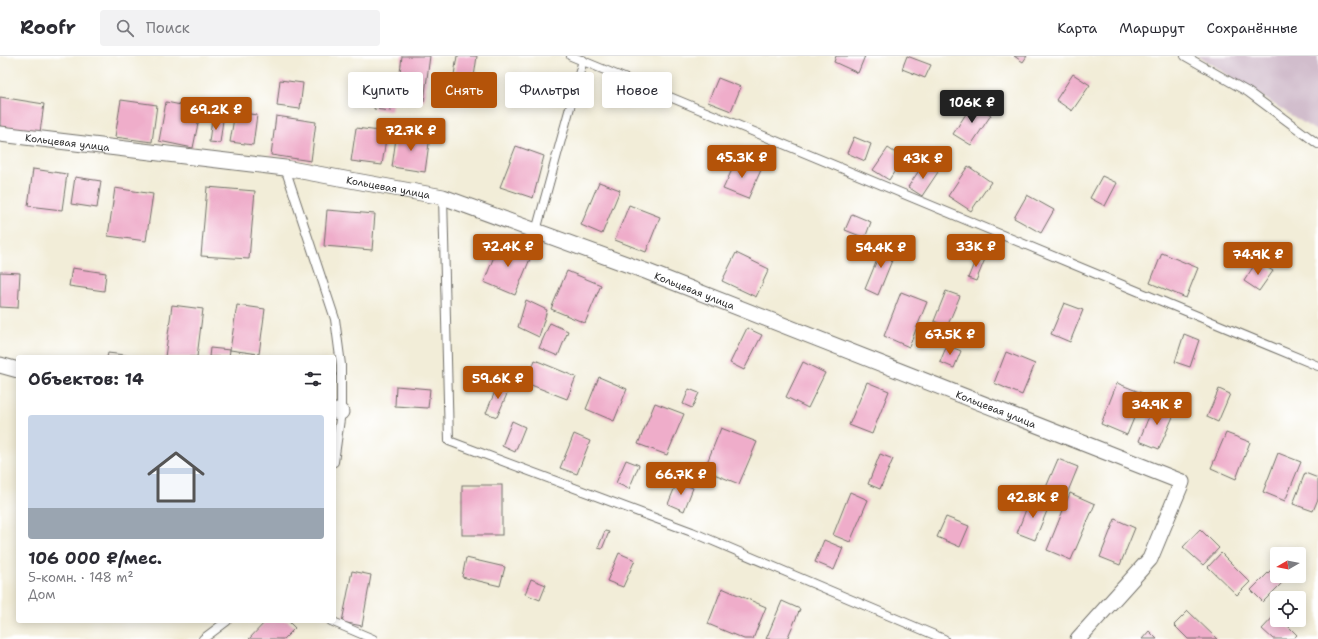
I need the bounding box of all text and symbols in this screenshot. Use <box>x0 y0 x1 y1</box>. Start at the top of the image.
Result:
search box <box>100 10 380 46</box>
text: Roofr <box>20 15 76 40</box>
icon: search <box>114 17 136 39</box>
text: Поиск <box>146 18 190 38</box>
text: Карта <box>1057 19 1097 37</box>
text: Маршрут <box>1119 19 1185 37</box>
text: Сохранённые <box>1207 19 1298 37</box>
chip: Купить <box>348 72 423 108</box>
chip: Снять <box>431 72 497 108</box>
chip: Фильтры <box>505 72 594 108</box>
chip: Новое <box>602 72 672 108</box>
pin: 106K ₽ <box>939 90 1005 124</box>
text: 106K ₽ <box>949 94 995 111</box>
pin: 69.2K ₽ <box>179 97 253 131</box>
text: 69.2K ₽ <box>190 101 242 118</box>
pin: 72.7K ₽ <box>374 118 448 152</box>
text: 72.7K ₽ <box>385 122 437 139</box>
street label: Кольцевая улица <box>25 131 111 154</box>
pin: 45.3K ₽ <box>705 145 779 179</box>
pin: 43K ₽ <box>895 146 951 180</box>
text: 45.3K ₽ <box>716 149 768 166</box>
text: 43K ₽ <box>903 150 943 167</box>
street label: Кольцевая улица <box>345 173 432 201</box>
pin: 72.4K ₽ <box>471 234 545 268</box>
pin: 33K ₽ <box>948 234 1004 268</box>
pin: 54.4K ₽ <box>844 235 918 269</box>
text: 72.4K ₽ <box>482 238 534 255</box>
text: 33K ₽ <box>956 238 996 255</box>
text: 54.4K ₽ <box>856 239 906 256</box>
pin: 74.9K ₽ <box>1221 242 1295 276</box>
text: 74.9K ₽ <box>1233 246 1283 263</box>
street label: Кольцевая улица <box>653 269 737 312</box>
pin: 67.5K ₽ <box>913 322 987 356</box>
text: 67.5K ₽ <box>925 326 975 343</box>
pin: 59.6K ₽ <box>461 366 535 400</box>
text: Объектов: 14 <box>28 368 144 390</box>
icon: filters <box>302 368 324 390</box>
text: 59.6K ₽ <box>472 370 524 387</box>
street label: Кольцевая улица <box>954 387 1039 431</box>
pin: 34.9K ₽ <box>1120 392 1194 426</box>
text: 34.9K ₽ <box>1132 396 1183 413</box>
icon: home <box>140 441 212 513</box>
pin: 66.7K ₽ <box>644 462 718 496</box>
text: 66.7K ₽ <box>655 466 707 483</box>
pin: 42.8K ₽ <box>996 485 1070 519</box>
text: 42.8K ₽ <box>1007 489 1059 506</box>
text: 106 000 ₽/мес. <box>28 547 162 569</box>
north arrow <box>1270 547 1306 583</box>
map controls <box>1270 547 1306 627</box>
text: 5-комн. · 148 m² <box>28 569 134 586</box>
text: Дом <box>28 586 56 603</box>
button: locate <box>1270 591 1306 627</box>

